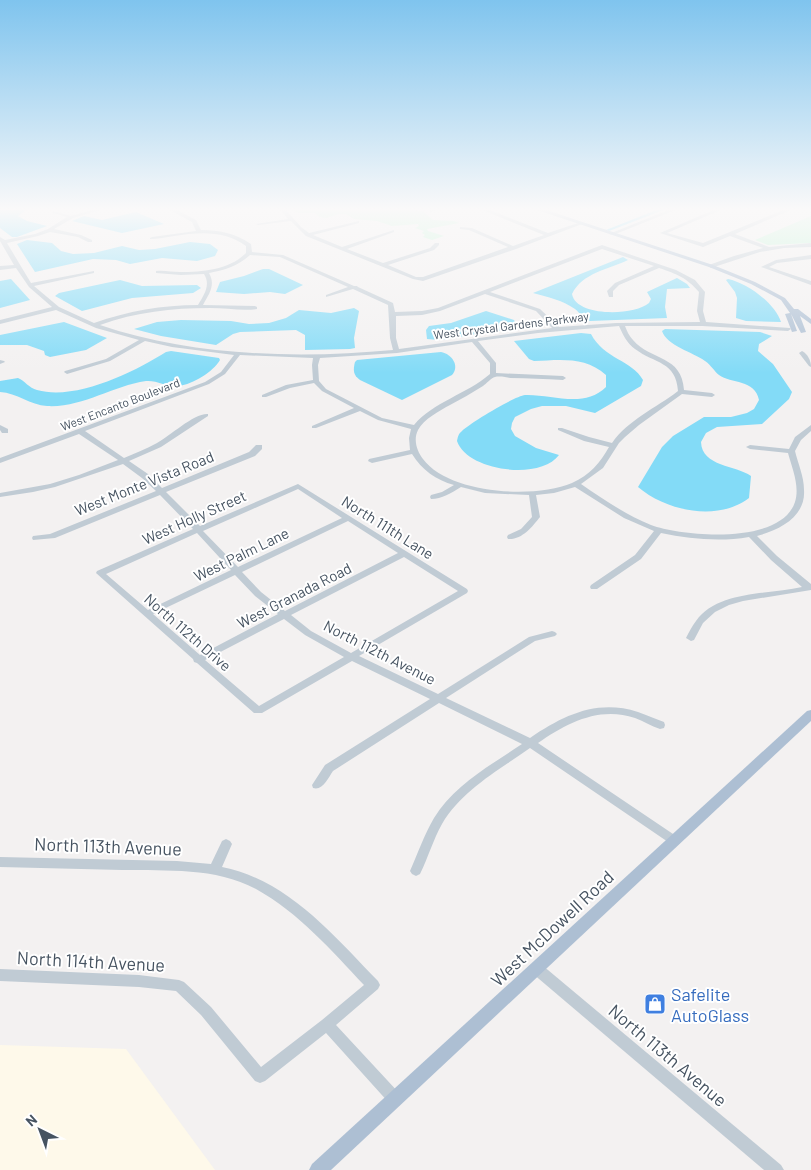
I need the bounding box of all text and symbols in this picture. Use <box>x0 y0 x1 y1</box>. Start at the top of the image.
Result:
street label: West Crystal Gardens Parkway <box>433 308 590 341</box>
street label: West Encanto Boulevard <box>58 375 182 433</box>
street label: West Monte Vista Road <box>72 447 216 519</box>
street label: West Holly Street <box>139 486 249 548</box>
street label: North 111th Lane <box>339 492 437 562</box>
street label: West Palm Lane <box>191 523 291 585</box>
street label: West Granada Road <box>234 558 354 632</box>
street label: North 112th Drive <box>141 589 235 675</box>
street label: North 112th Avenue <box>321 616 439 688</box>
street label: North 113th Avenue <box>34 832 182 860</box>
street label: West McDowell Road <box>486 865 618 991</box>
street label: North 114th Avenue <box>16 946 166 976</box>
place label: Safelite AutoGlass <box>671 983 749 1026</box>
shop icon: Safelite AutoGlass <box>643 992 667 1016</box>
street label: North 113th Avenue <box>604 999 732 1111</box>
north arrow <box>15 1105 65 1155</box>
text: N <box>22 1111 40 1129</box>

